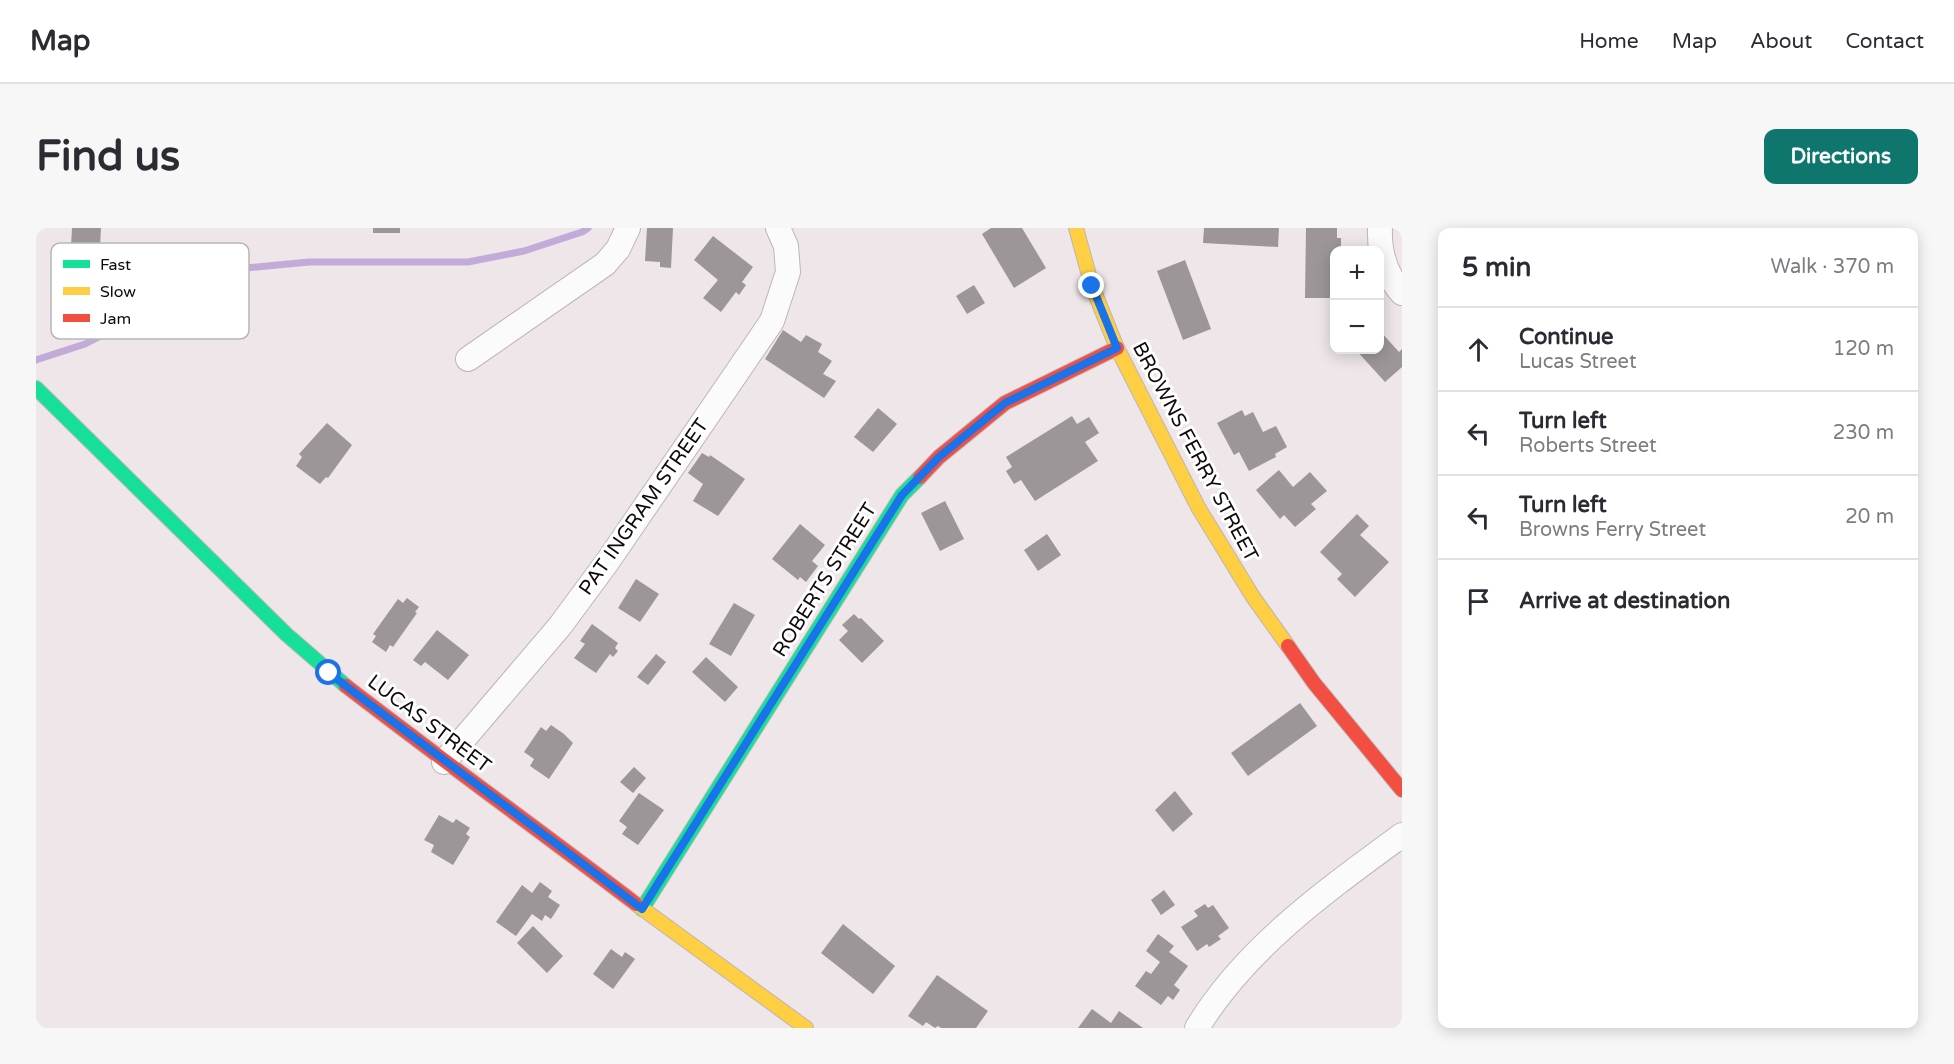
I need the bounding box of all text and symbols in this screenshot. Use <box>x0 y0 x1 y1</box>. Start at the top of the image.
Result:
text: Map <box>30 24 90 58</box>
text: Home <box>1579 29 1639 54</box>
text: Map <box>1672 29 1717 54</box>
text: About <box>1750 29 1812 54</box>
text: Contact <box>1845 29 1924 54</box>
button: Directions <box>1764 129 1918 184</box>
text: Find us <box>36 131 180 182</box>
legend <box>51 243 249 339</box>
map controls <box>1330 246 1384 354</box>
button: + <box>1330 246 1384 300</box>
text: 5 min <box>1462 252 1531 283</box>
text: Fast <box>100 255 131 275</box>
text: Walk · 370 m <box>1771 255 1894 279</box>
route end <box>1078 272 1104 298</box>
text: Slow <box>100 282 136 302</box>
button: − <box>1330 300 1384 354</box>
text: Jam <box>100 309 131 329</box>
text: Continue <box>1519 324 1614 350</box>
icon: ahead <box>1462 333 1495 366</box>
text: 120 m <box>1833 337 1894 361</box>
street label: BROWNS FERRY STREET <box>1127 338 1263 566</box>
text: Lucas Street <box>1519 350 1637 374</box>
text: Turn left <box>1519 408 1607 434</box>
street label: PAT INGRAM STREET <box>574 414 714 600</box>
icon: left <box>1462 417 1495 450</box>
text: 230 m <box>1833 421 1894 445</box>
text: Roberts Street <box>1519 434 1657 458</box>
text: Turn left <box>1519 492 1607 518</box>
street label: ROBERTS STREET <box>768 499 882 661</box>
icon: left <box>1462 501 1495 534</box>
text: 20 m <box>1845 505 1894 529</box>
text: Browns Ferry Street <box>1519 518 1706 542</box>
icon: arrive <box>1462 585 1495 618</box>
text: Arrive at destination <box>1519 588 1730 614</box>
route start <box>315 659 341 685</box>
street label: LUCAS STREET <box>363 670 495 778</box>

